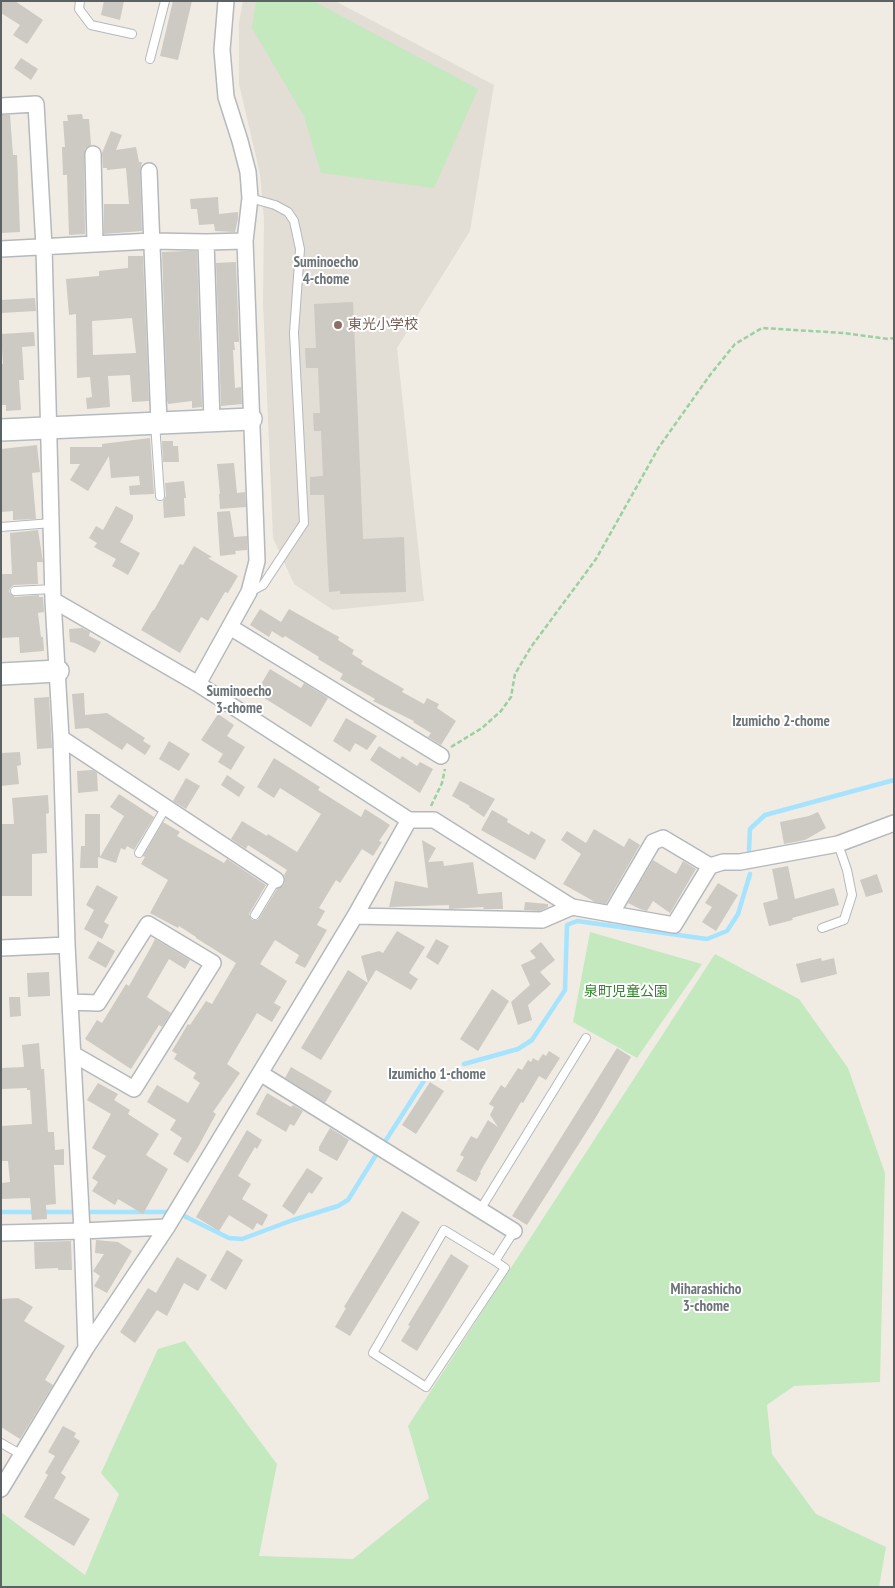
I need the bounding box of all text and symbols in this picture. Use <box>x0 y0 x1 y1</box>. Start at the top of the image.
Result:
district label: Suminoecho 4-chome <box>293 254 359 289</box>
place label: 東光小学校 <box>348 317 418 333</box>
marker: 東光小学校 <box>332 319 344 331</box>
district label: Suminoecho 3-chome <box>206 683 272 718</box>
district label: Izumicho 2-chome <box>732 713 830 731</box>
park label: 泉町児童公園 <box>584 984 668 1000</box>
district label: Izumicho 1-chome <box>388 1066 486 1084</box>
district label: Miharashicho 3-chome <box>671 1281 741 1316</box>

